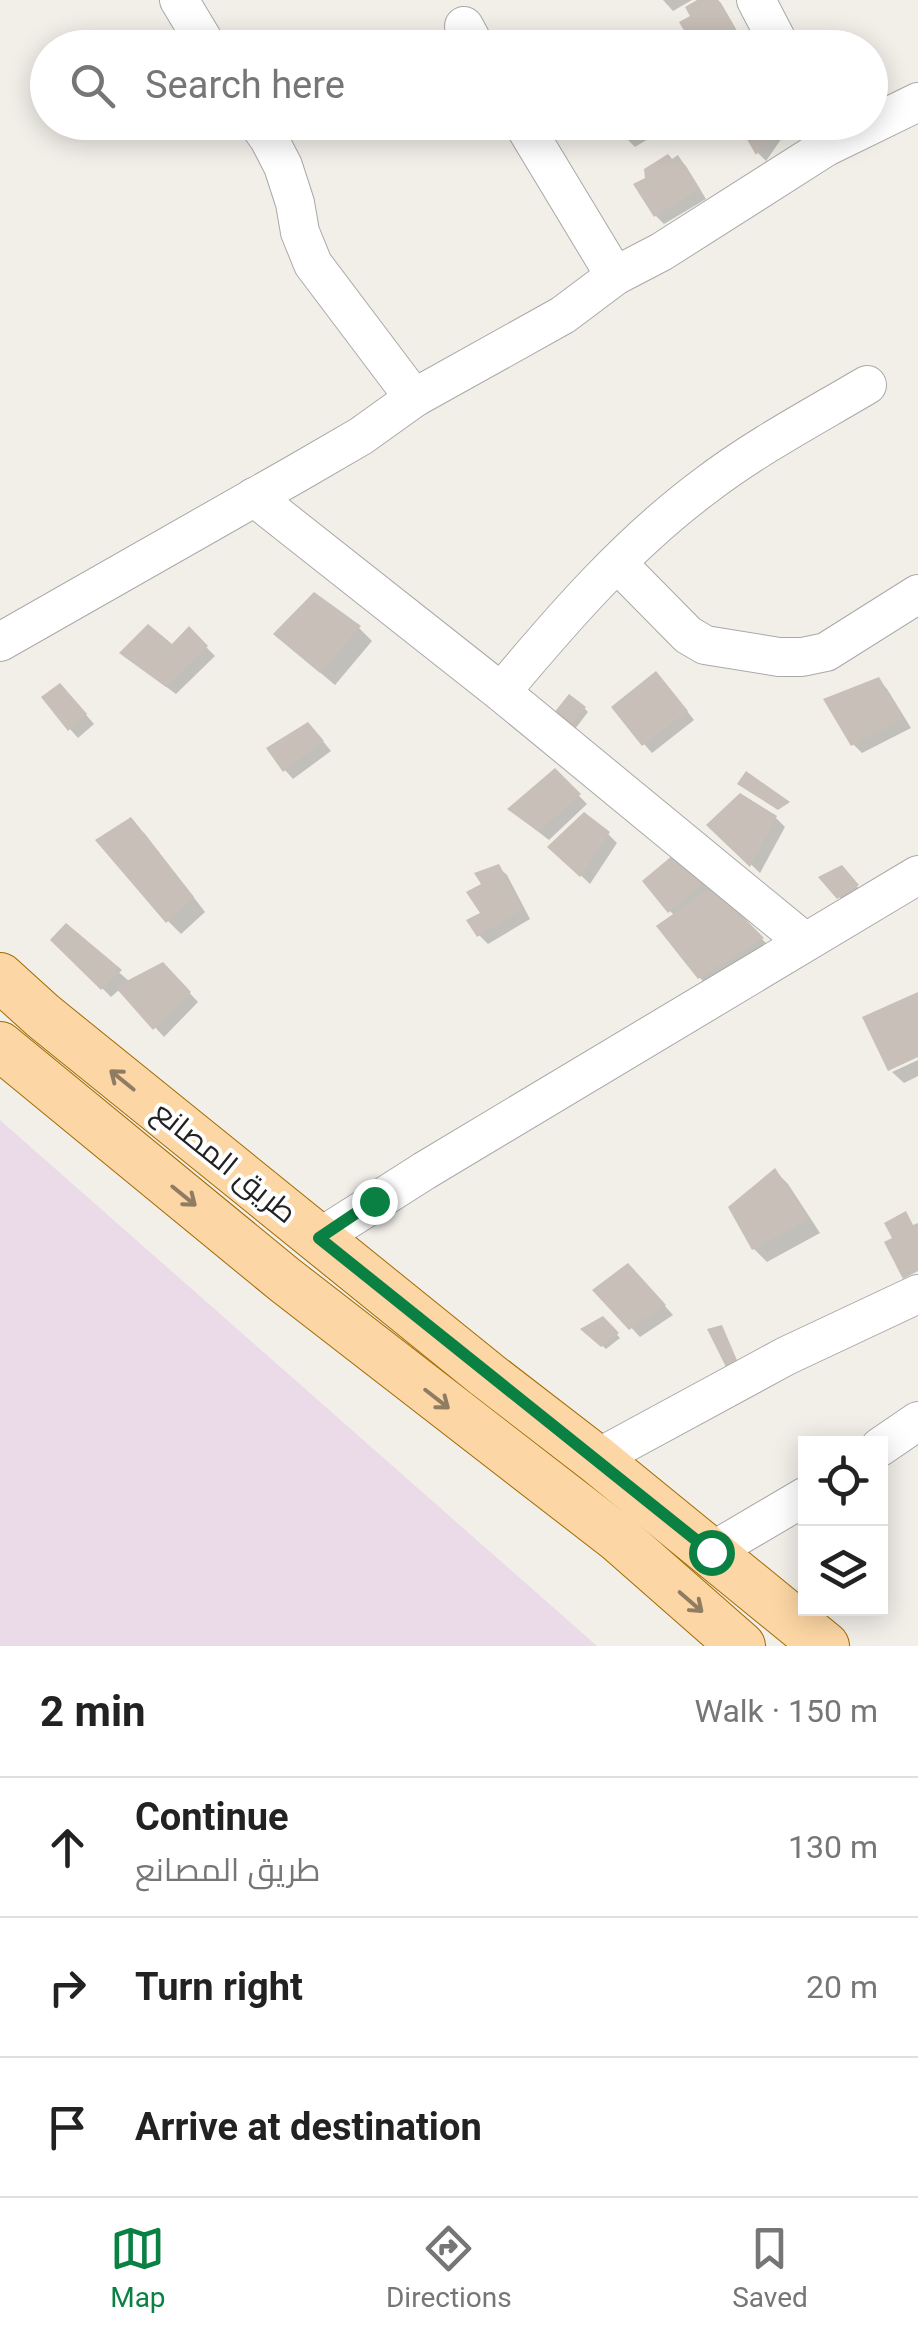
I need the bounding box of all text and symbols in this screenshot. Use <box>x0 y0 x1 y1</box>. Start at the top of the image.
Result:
search box <box>30 30 888 140</box>
icon: search <box>65 58 120 113</box>
text: Search here <box>145 63 345 107</box>
one-way arrow <box>110 1069 136 1091</box>
street label: طريق المصانع <box>145 1094 304 1233</box>
route end <box>352 1179 398 1225</box>
one-way arrow <box>170 1185 196 1207</box>
one-way arrow <box>424 1388 450 1410</box>
map controls <box>798 1436 888 1616</box>
button: locate <box>798 1436 888 1526</box>
button: layers <box>798 1526 888 1616</box>
route start <box>689 1530 735 1576</box>
one-way arrow <box>678 1591 703 1614</box>
text: 2 min <box>40 1687 146 1736</box>
text: Walk · 150 m <box>695 1692 878 1730</box>
text: Continue <box>135 1795 289 1839</box>
icon: ahead <box>40 1820 95 1875</box>
text: 130 m <box>788 1828 878 1866</box>
text: طريق المصانع <box>135 1851 321 1889</box>
icon: right <box>40 1960 95 2015</box>
text: Turn right <box>135 1965 303 2009</box>
text: 20 m <box>806 1968 878 2006</box>
icon: arrive <box>40 2100 95 2155</box>
text: Arrive at destination <box>135 2105 482 2149</box>
tab: Map <box>110 2221 166 2314</box>
tab: Directions <box>386 2221 512 2314</box>
tab: Saved <box>732 2221 808 2314</box>

